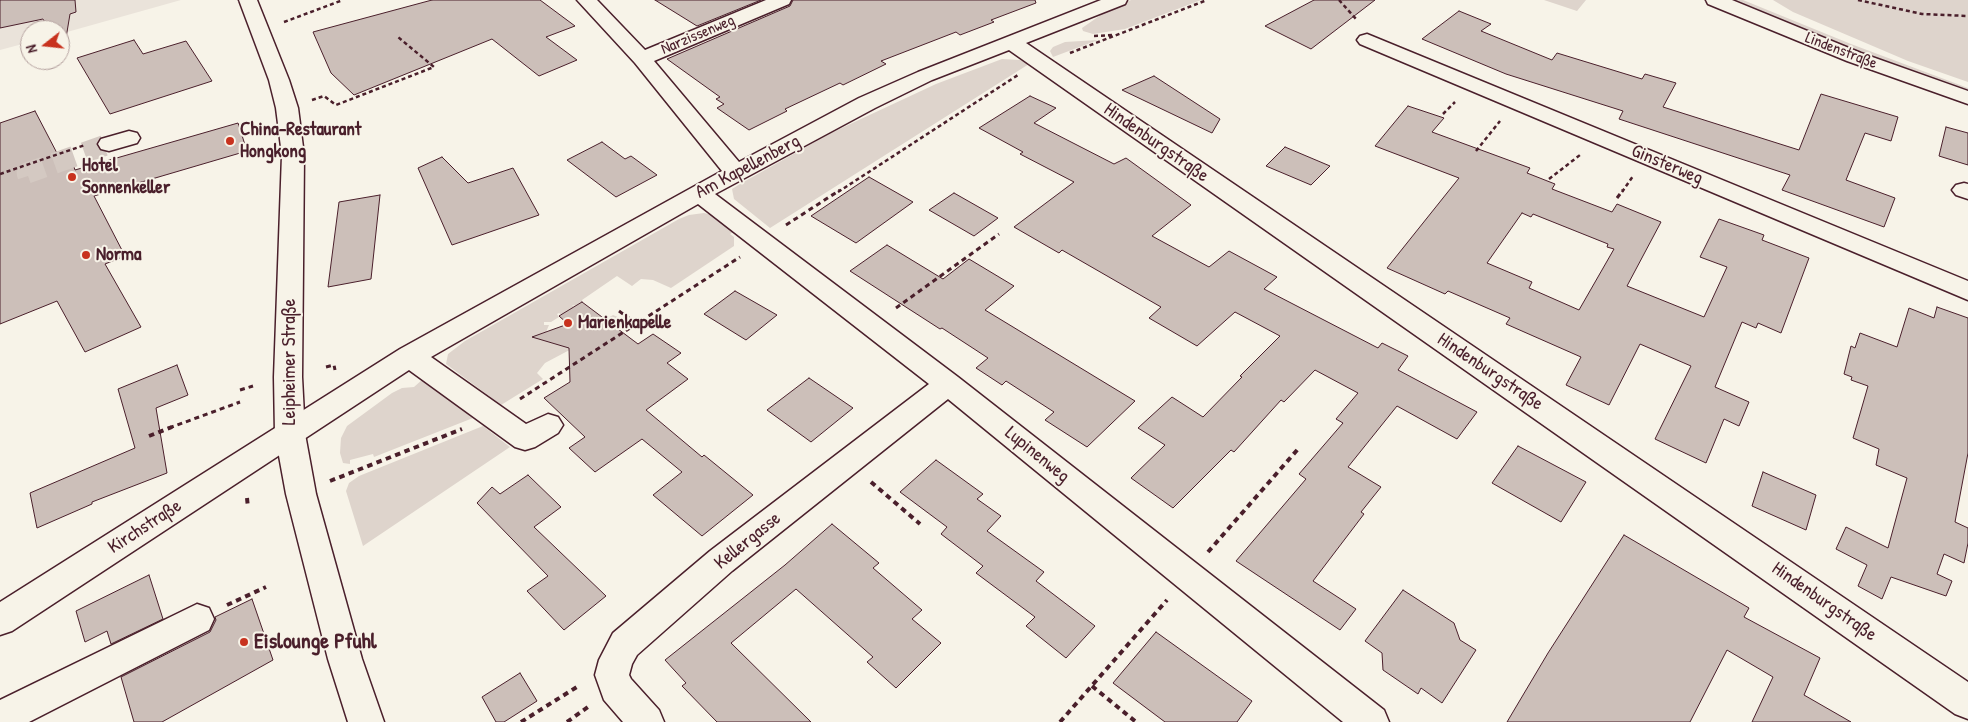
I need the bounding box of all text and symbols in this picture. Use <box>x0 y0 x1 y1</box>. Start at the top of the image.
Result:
street label: Narzissenweg <box>658 11 738 59</box>
north arrow <box>20 20 70 70</box>
street label: Lindenstraße <box>1802 29 1880 73</box>
text: N <box>21 43 41 55</box>
street label: Hindenburgstraße <box>1099 98 1213 188</box>
place label: China-Restaurant Hongkong <box>240 119 361 163</box>
street label: Am Kapellenberg <box>692 130 804 204</box>
marker: China-Restaurant Hongkong <box>224 135 236 147</box>
street label: Ginsterweg <box>1628 140 1706 190</box>
place label: Hotel Sonnenkeller <box>82 155 170 199</box>
marker: Hotel Sonnenkeller <box>66 171 78 183</box>
place label: Norma <box>96 244 141 266</box>
marker: Norma <box>80 249 92 261</box>
street label: Leipheimer Straße <box>279 299 301 425</box>
place label: Marienkapelle <box>578 312 671 334</box>
marker: Marienkapelle <box>562 317 574 329</box>
street label: Hindenburgstraße <box>1433 328 1547 416</box>
street label: Lupinenweg <box>1000 422 1074 488</box>
street label: Kirchstraße <box>104 495 186 559</box>
street label: Kellergasse <box>710 507 786 575</box>
street label: Hindenburgstraße <box>1767 557 1881 647</box>
place label: Eislounge Pfuhl <box>254 629 377 655</box>
marker: Eislounge Pfuhl <box>238 636 250 648</box>

